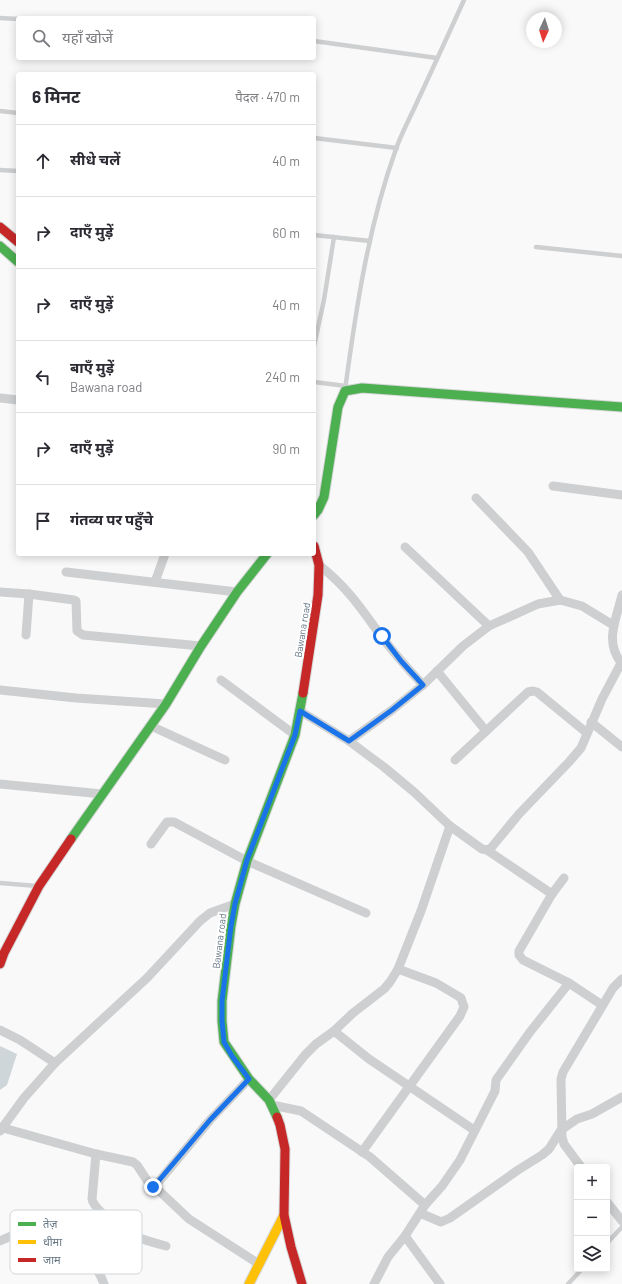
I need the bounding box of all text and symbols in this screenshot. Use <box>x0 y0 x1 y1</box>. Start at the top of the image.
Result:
north arrow <box>526 12 562 48</box>
search box <box>16 16 316 60</box>
icon: search <box>30 27 52 49</box>
text: यहाँ खोजें <box>62 28 113 46</box>
text: 6 मिनट <box>32 86 80 106</box>
text: पैदल · 470 m <box>235 89 300 105</box>
icon: ahead <box>32 150 54 172</box>
text: सीधे चलें <box>70 150 120 168</box>
text: 40 m <box>272 153 300 169</box>
icon: right <box>32 222 54 244</box>
text: दाएँ मुड़ें <box>70 222 113 240</box>
text: 60 m <box>273 225 300 241</box>
icon: right <box>32 294 54 316</box>
text: दाएँ मुड़ें <box>70 294 113 312</box>
text: 40 m <box>272 297 300 313</box>
text: बाएँ मुड़ें <box>70 358 114 376</box>
icon: left <box>32 366 54 388</box>
text: 240 m <box>265 369 300 385</box>
text: Bawana road <box>70 379 142 395</box>
icon: right <box>32 438 54 460</box>
text: दाएँ मुड़ें <box>70 438 113 456</box>
text: 90 m <box>273 441 300 457</box>
icon: arrive <box>32 510 54 532</box>
text: गंतव्य पर पहुँचे <box>70 510 153 528</box>
street label: Bawana road <box>292 602 312 658</box>
route start <box>373 627 391 645</box>
street label: Bawana road <box>210 913 228 969</box>
map controls <box>574 1164 610 1272</box>
button: + <box>574 1164 610 1200</box>
route end <box>144 1178 162 1196</box>
button: − <box>574 1200 610 1236</box>
legend <box>10 1210 142 1274</box>
text: तेज़ <box>43 1217 58 1230</box>
text: धीमा <box>43 1235 62 1248</box>
button: layers <box>574 1236 610 1272</box>
text: जाम <box>43 1253 61 1266</box>

